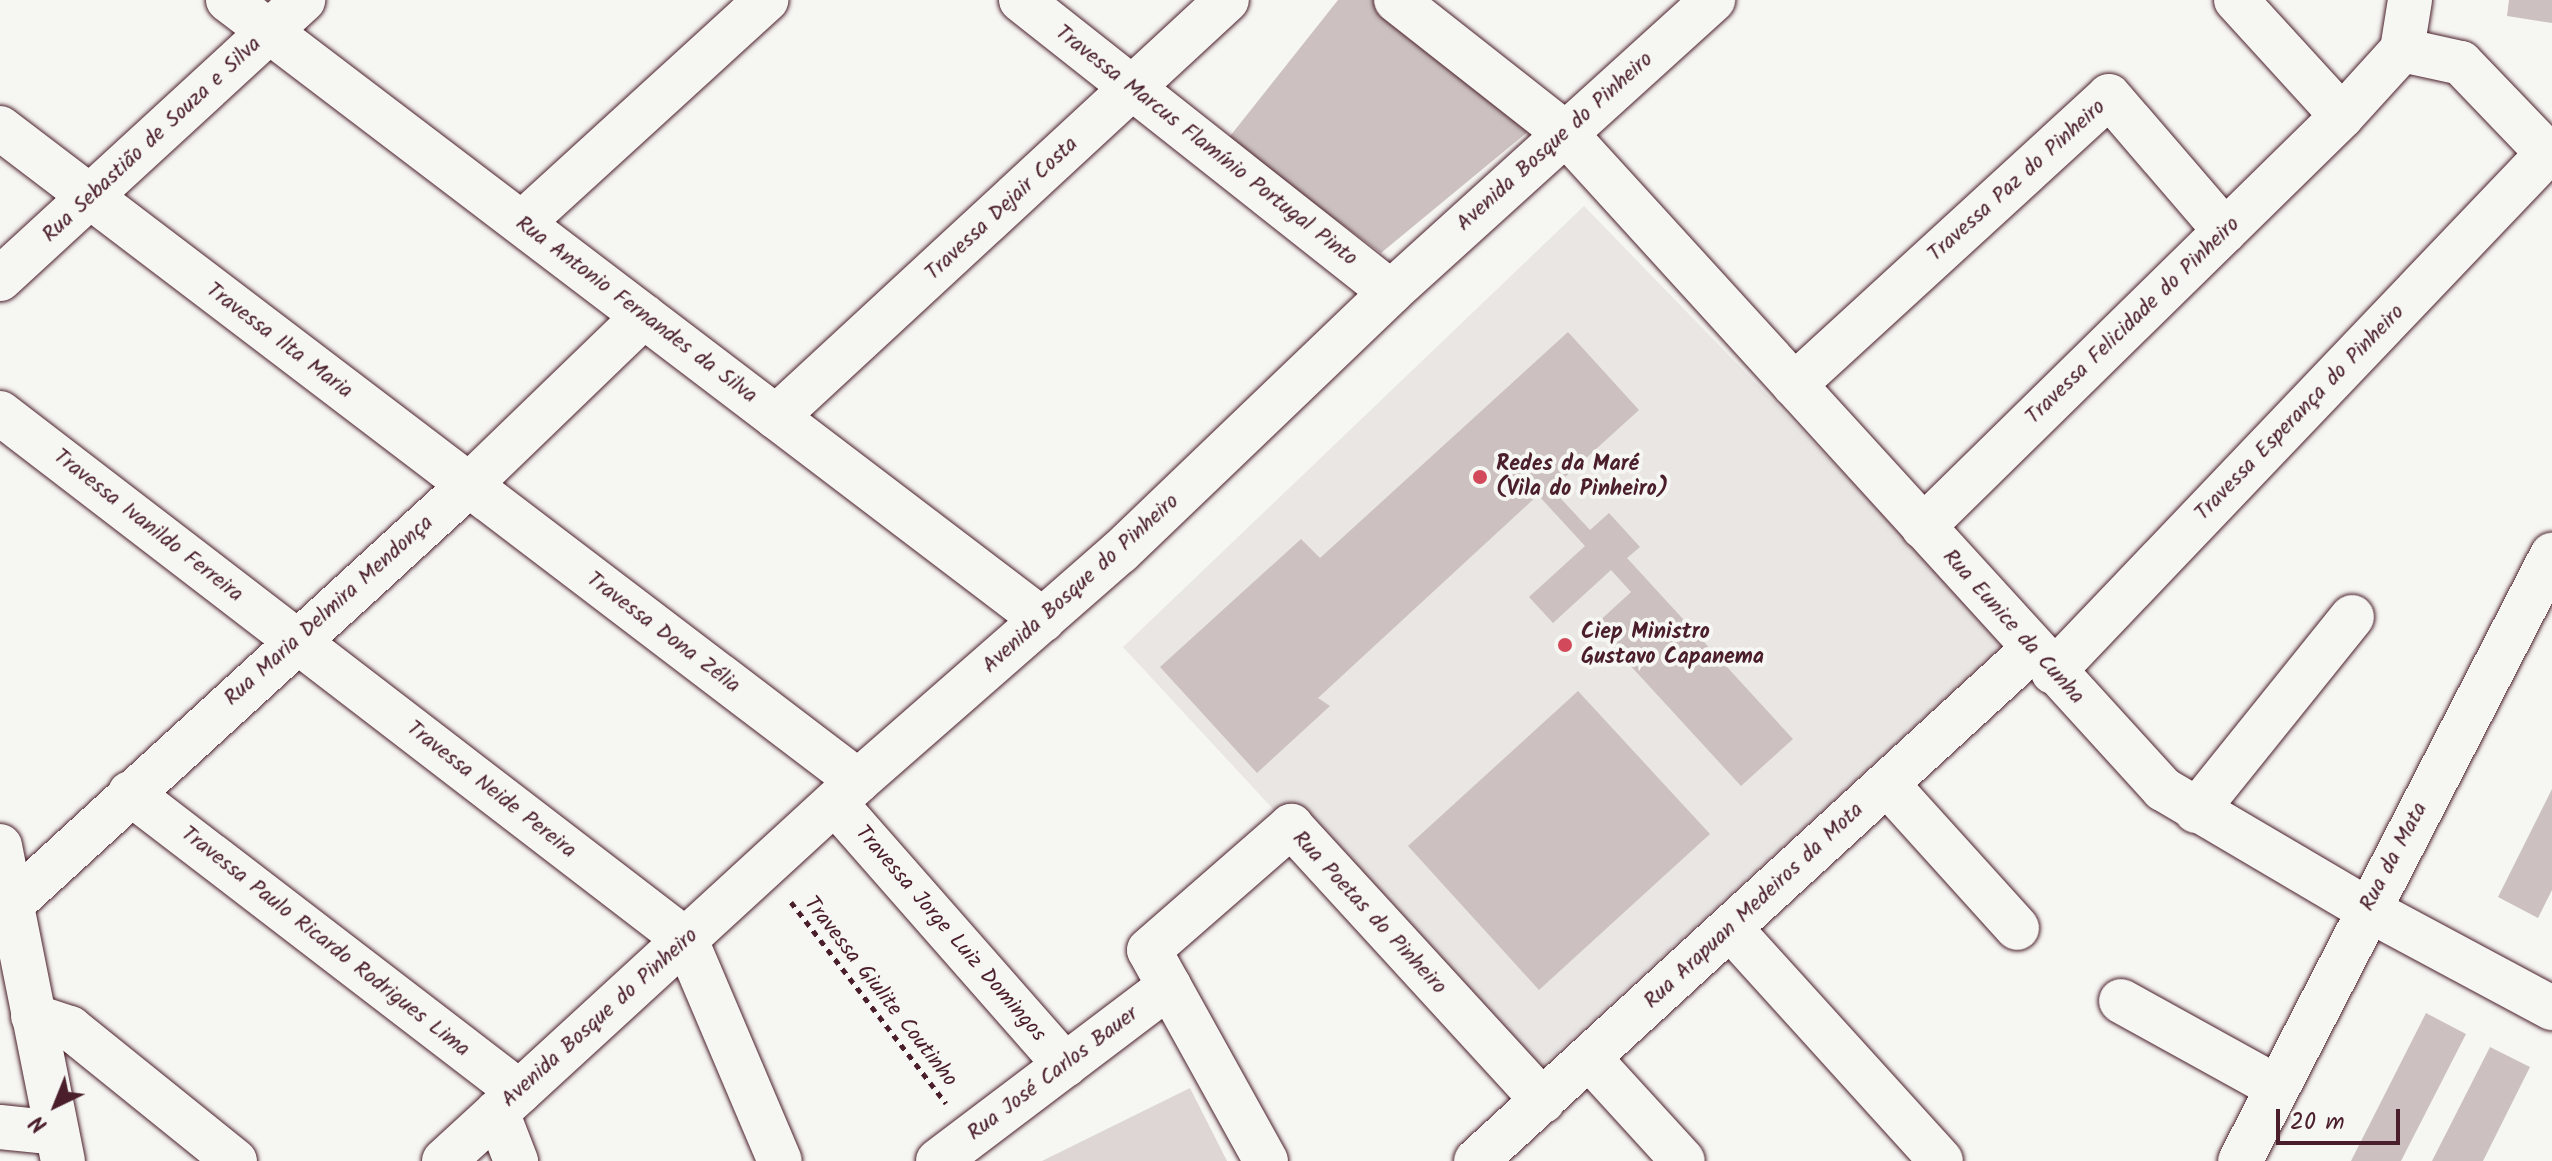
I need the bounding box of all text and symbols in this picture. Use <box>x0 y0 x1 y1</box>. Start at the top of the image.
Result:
street label: Travessa Marcus Flamínio Portugal Pinto <box>1050 20 1362 272</box>
street label: Rua Sebastião de Souza e Silva <box>37 32 267 248</box>
street label: Avenida Bosque do Pinheiro <box>1451 47 1659 237</box>
street label: Travessa Paz do Pinheiro <box>1923 94 2111 268</box>
street label: Travessa Dejair Costa <box>920 131 1084 287</box>
street label: Rua Antonio Fernandes da Silva <box>510 211 762 409</box>
street label: Travessa Felicidade do Pinheiro <box>2020 212 2246 430</box>
street label: Travessa Ilta Maria <box>200 277 358 405</box>
street label: Travessa Esperança do Pinheiro <box>2190 299 2410 527</box>
street label: Travessa Ivanildo Ferreira <box>48 444 248 608</box>
place label: Redes da Maré (Vila do Pinheiro) <box>1496 451 1668 502</box>
marker: Redes da Maré (Vila do Pinheiro) <box>1471 468 1489 486</box>
street label: Avenida Bosque do Pinheiro <box>977 489 1185 679</box>
street label: Rua Maria Delmira Mendonça <box>219 510 439 712</box>
street label: Rua Eunice da Cunha <box>1937 544 2089 710</box>
street label: Travessa Dona Zélia <box>581 567 745 699</box>
place label: Ciep Ministro Gustavo Capanema <box>1581 619 1764 670</box>
marker: Ciep Ministro Gustavo Capanema <box>1556 636 1574 654</box>
street label: Travessa Neide Pereira <box>401 716 581 864</box>
street label: Rua Arapuan Medeiros da Mota <box>1639 797 1869 1015</box>
street label: Rua da Mata <box>2354 798 2434 916</box>
street label: Travessa Jorge Luiz Domingos <box>849 820 1051 1048</box>
street label: Travessa Paulo Ricardo Rodrigues Lima <box>175 821 475 1063</box>
street label: Rua Poetas do Pinheiro <box>1286 826 1452 1000</box>
street label: Travessa Giulite Coutinho <box>797 891 963 1093</box>
street label: Avenida Bosque do Pinheiro <box>496 923 704 1113</box>
street label: Rua José Carlos Bauer <box>962 1001 1144 1147</box>
north arrow <box>16 1065 96 1145</box>
scale bar <box>2280 1093 2404 1143</box>
text: 20 m <box>2290 1103 2345 1142</box>
text: N <box>22 1105 56 1140</box>

